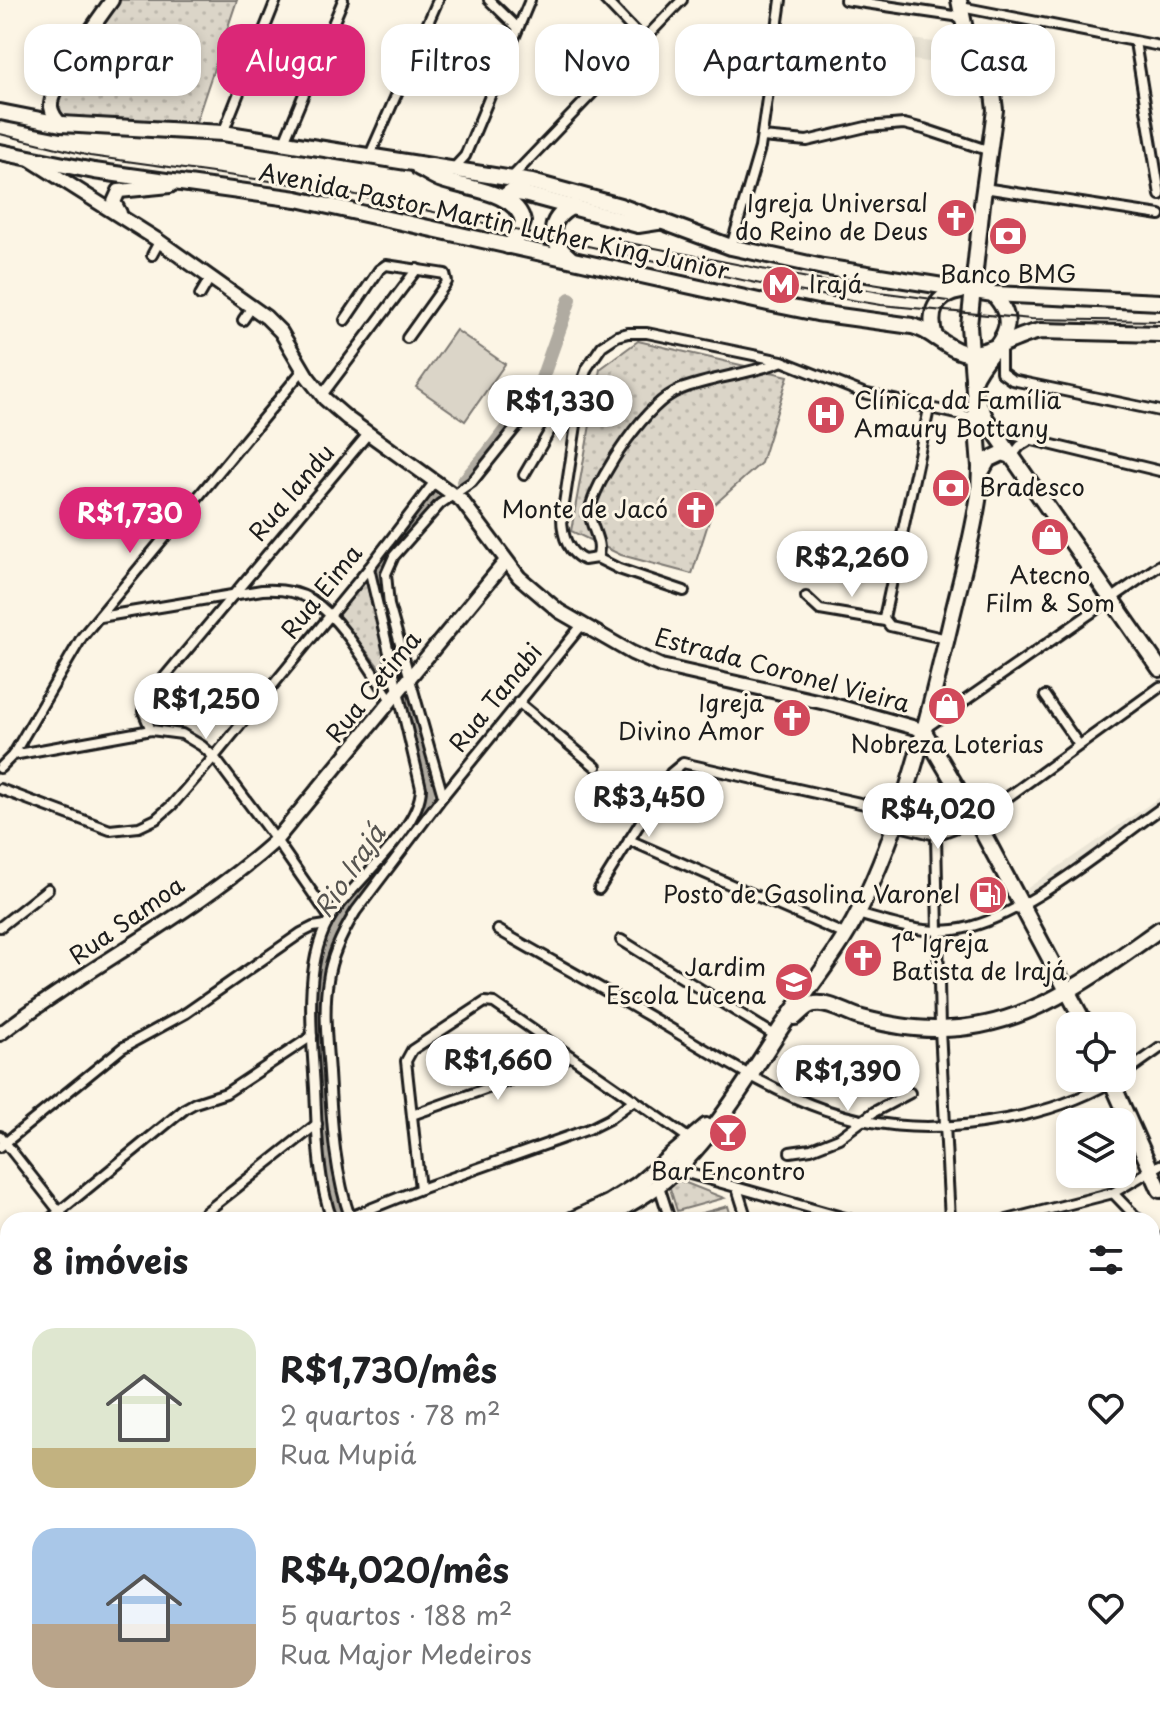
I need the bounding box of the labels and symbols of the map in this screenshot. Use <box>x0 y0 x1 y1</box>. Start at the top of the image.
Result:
street label: Avenida Pastor Martin Luther King Junior <box>256 153 733 288</box>
place label: Igreja Universal do Reino de Deus <box>735 184 928 248</box>
church icon: Igreja Universal do Reino de Deus <box>935 197 977 239</box>
bank icon: Banco BMG <box>987 215 1029 257</box>
place label: Banco BMG <box>940 255 1076 291</box>
metro station icon: Irajá <box>760 264 802 306</box>
place label: Irajá <box>809 265 863 301</box>
pin: R$1,330 <box>486 375 634 443</box>
place label: Clínica da Família Amaury Bottany <box>854 381 1062 445</box>
hospital icon: Clínica da Família Amaury Bottany <box>805 394 847 436</box>
street label: Rua Iandu <box>239 435 342 548</box>
bank icon: Bradesco <box>930 467 972 509</box>
place label: Bradesco <box>979 468 1085 504</box>
pin: R$1,730 <box>56 487 204 555</box>
church icon: Monte de Jacó <box>675 489 717 531</box>
place label: Monte de Jacó <box>502 490 668 526</box>
shop icon: Atecno Film & Som <box>1029 516 1071 558</box>
pin: R$2,260 <box>778 531 926 599</box>
street label: Rua Eima <box>271 536 370 646</box>
place label: Atecno Film & Som <box>985 556 1115 620</box>
street label: Estrada Coronel Vieira <box>651 618 914 720</box>
street label: Rua Cetima <box>316 622 429 749</box>
street label: Rua Tanabi <box>439 634 550 759</box>
pin: R$1,250 <box>132 673 280 741</box>
place label: Igreja Divino Amor <box>618 684 765 748</box>
shop icon: Nobreza Loterias <box>926 685 968 727</box>
church icon: Igreja Divino Amor <box>771 697 813 739</box>
place label: Nobreza Loterias <box>850 725 1044 761</box>
pin: R$3,450 <box>575 771 723 839</box>
pin: R$4,020 <box>864 783 1012 851</box>
water label: Rio Irajá <box>303 815 395 924</box>
street label: Rua Samoa <box>61 866 191 972</box>
fuel station icon: Posto de Gasolina Varonel <box>967 874 1009 916</box>
place label: Posto de Gasolina Varonel <box>663 875 960 911</box>
place label: 1ª Igreja Batista de Irajá <box>891 924 1067 988</box>
church icon: 1ª Igreja Batista de Irajá <box>842 937 884 979</box>
place label: Jardim Escola Lucena <box>606 948 766 1012</box>
school or university icon: Jardim Escola Lucena <box>773 961 815 1003</box>
pin: R$1,660 <box>424 1034 572 1102</box>
pin: R$1,390 <box>774 1045 922 1113</box>
bar icon: Bar Encontro <box>707 1112 749 1154</box>
place label: Bar Encontro <box>651 1152 805 1188</box>

